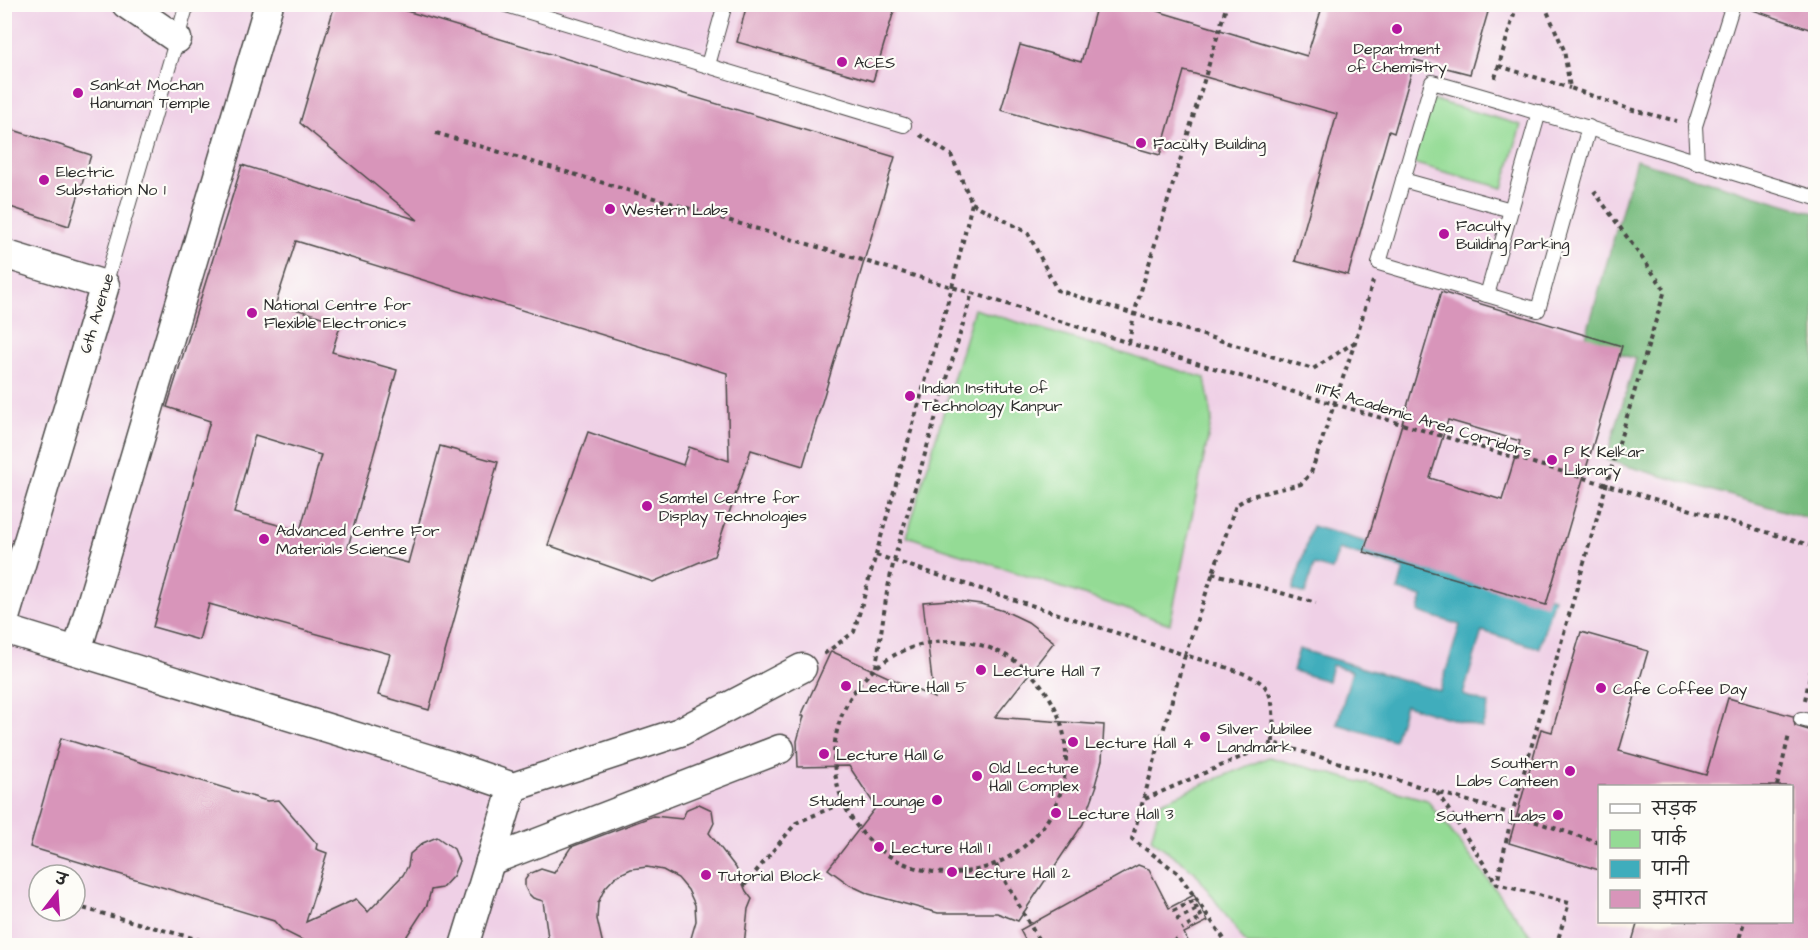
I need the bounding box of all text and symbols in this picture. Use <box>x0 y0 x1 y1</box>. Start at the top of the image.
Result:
marker: Department of Chemistry <box>1390 22 1404 36</box>
place label: Department of Chemistry <box>1347 38 1447 79</box>
place label: ACES <box>854 52 895 74</box>
marker: ACES <box>835 55 849 69</box>
place label: Sankat Mochan Hanuman Temple <box>90 74 210 114</box>
marker: Sankat Mochan Hanuman Temple <box>71 86 85 100</box>
place label: Faculty Building <box>1153 133 1266 156</box>
marker: Faculty Building <box>1134 136 1148 150</box>
place label: Electric Substation No 1 <box>56 161 166 201</box>
marker: Electric Substation No 1 <box>37 173 51 187</box>
place label: Western Labs <box>622 199 728 221</box>
marker: Western Labs <box>603 202 617 216</box>
place label: Faculty Building Parking <box>1456 215 1569 256</box>
marker: Faculty Building Parking <box>1437 227 1451 241</box>
street label: 6th Avenue <box>74 270 120 356</box>
place label: National Centre for Flexible Electronics <box>264 294 411 334</box>
marker: National Centre for Flexible Electronics <box>245 306 259 320</box>
place label: Indian Institute of Technology Kanpur <box>922 377 1062 418</box>
street label: IITK Academic Area Corridors <box>1313 377 1534 463</box>
marker: Indian Institute of Technology Kanpur <box>903 389 917 403</box>
place label: P K Kelkar Library <box>1564 441 1645 482</box>
marker: P K Kelkar Library <box>1545 453 1559 467</box>
place label: Samtel Centre for Display Technologies <box>659 487 807 528</box>
marker: Samtel Centre for Display Technologies <box>640 499 654 513</box>
place label: Advanced Centre For Materials Science <box>276 520 440 560</box>
marker: Advanced Centre For Materials Science <box>257 532 271 546</box>
place label: Lecture Hall 7 <box>993 660 1101 682</box>
marker: Lecture Hall 7 <box>974 663 988 677</box>
place label: Lecture Hall 5 <box>858 676 968 698</box>
place label: Cafe Coffee Day <box>1613 678 1748 701</box>
marker: Lecture Hall 5 <box>839 679 853 693</box>
marker: Cafe Coffee Day <box>1594 681 1608 695</box>
place label: Silver Jubilee Landmark <box>1217 718 1313 758</box>
marker: Silver Jubilee Landmark <box>1198 730 1212 744</box>
place label: Lecture Hall 4 <box>1085 732 1194 754</box>
marker: Lecture Hall 4 <box>1066 735 1080 749</box>
place label: Lecture Hall 6 <box>836 744 944 766</box>
marker: Lecture Hall 6 <box>817 747 831 761</box>
place label: Southern Labs Canteen <box>1456 752 1558 792</box>
place label: Old Lecture Hall Complex <box>989 757 1079 797</box>
marker: Southern Labs Canteen <box>1563 764 1577 778</box>
marker: Old Lecture Hall Complex <box>970 769 984 783</box>
legend <box>1598 785 1793 923</box>
place label: Student Lounge <box>809 790 925 813</box>
marker: Student Lounge <box>930 793 944 807</box>
text: सड़क <box>1651 797 1697 822</box>
place label: Lecture Hall 3 <box>1068 803 1174 825</box>
place label: Southern Labs <box>1436 805 1546 827</box>
marker: Lecture Hall 3 <box>1049 806 1063 820</box>
marker: Southern Labs <box>1551 808 1565 822</box>
text: पार्क <box>1651 825 1687 852</box>
place label: Lecture Hall 1 <box>891 837 991 859</box>
marker: Lecture Hall 1 <box>872 840 886 854</box>
text: पानी <box>1651 855 1690 882</box>
place label: Lecture Hall 2 <box>964 862 1071 884</box>
north arrow <box>27 863 87 923</box>
place label: Tutorial Block <box>718 865 823 887</box>
marker: Lecture Hall 2 <box>945 865 959 879</box>
text: उ <box>51 867 71 892</box>
marker: Tutorial Block <box>699 868 713 882</box>
text: इमारत <box>1652 887 1708 912</box>

